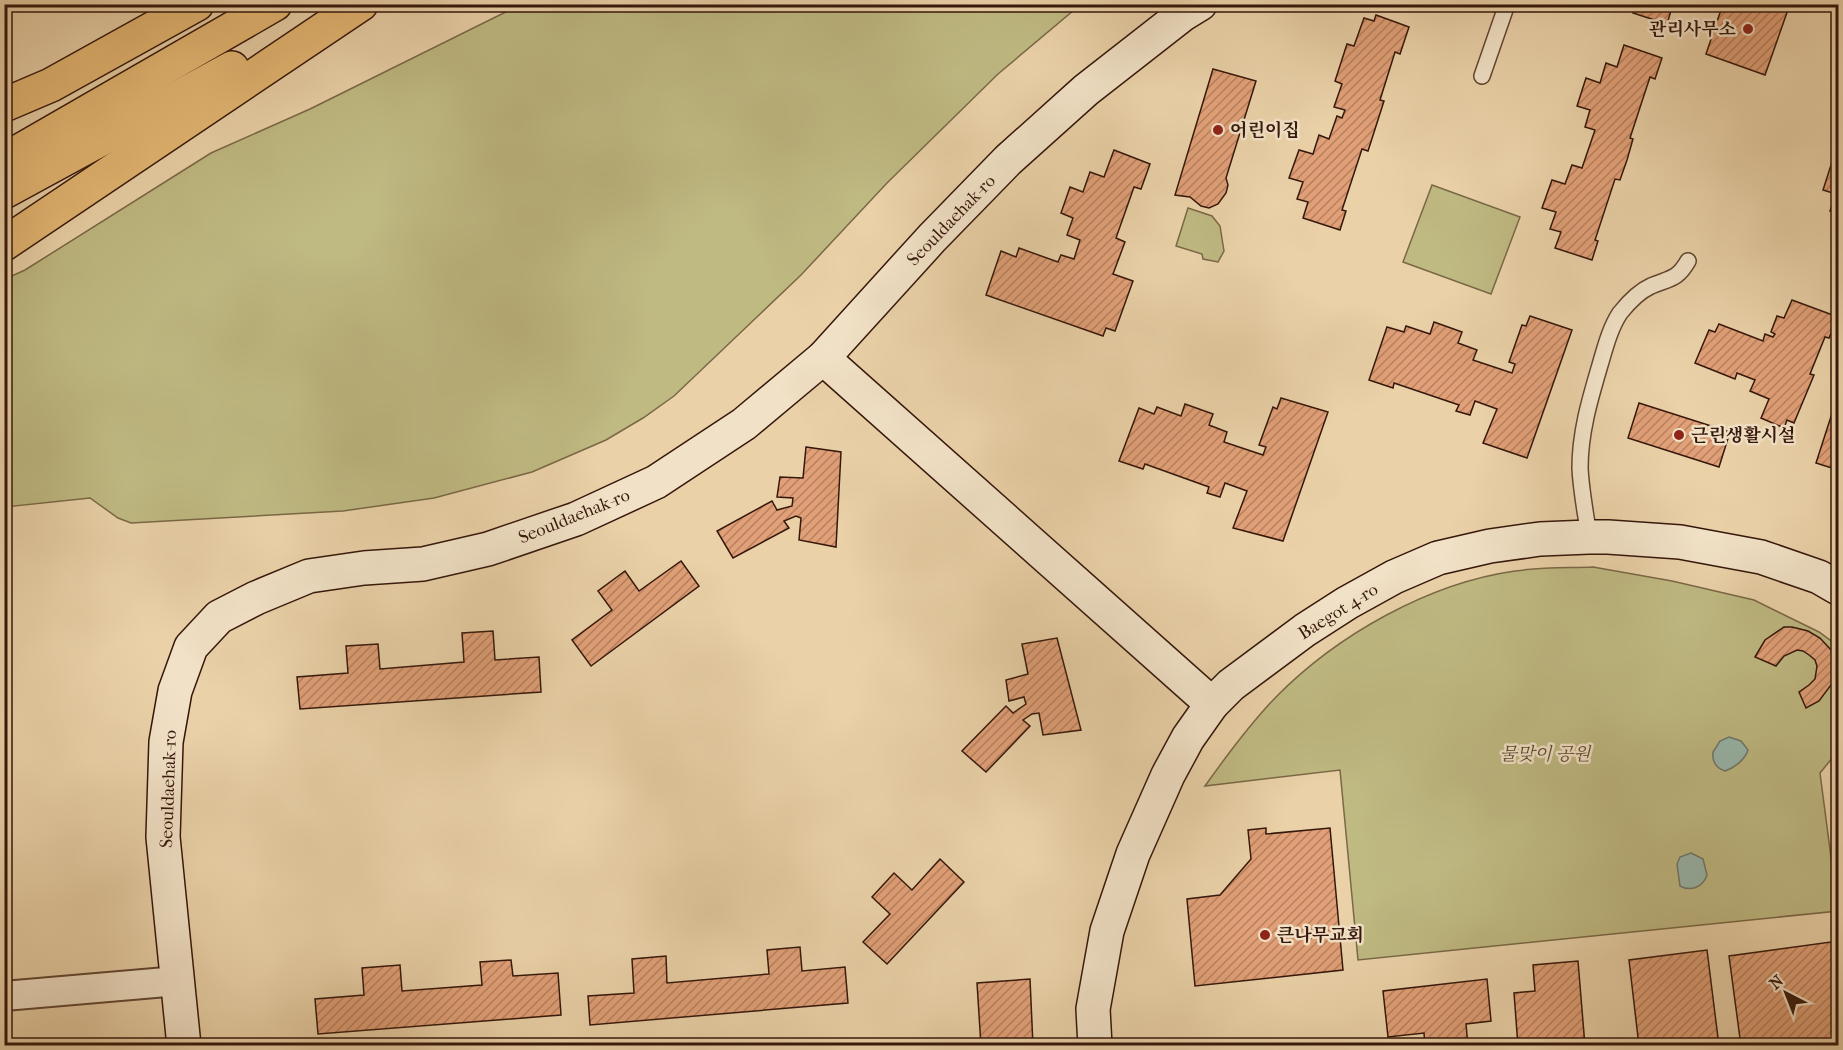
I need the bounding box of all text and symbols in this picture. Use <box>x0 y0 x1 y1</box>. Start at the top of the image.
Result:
place label: 관리사무소 <box>1649 19 1737 40</box>
marker: 관리사무소 <box>1741 22 1755 36</box>
place label: 어린이집 <box>1230 120 1300 141</box>
marker: 어린이집 <box>1211 123 1225 137</box>
street label: Seouldaehak-ro <box>903 171 1000 270</box>
place label: 근린생활시설 <box>1691 425 1795 446</box>
marker: 근린생활시설 <box>1672 428 1686 442</box>
street label: Seouldaehak-ro <box>515 485 633 548</box>
street label: Baegot 4-ro <box>1295 579 1382 644</box>
street label: Seouldaehak-ro <box>156 730 181 848</box>
park label: 물맞이 공원 <box>1500 744 1592 765</box>
place label: 큰나무교회 <box>1277 925 1364 946</box>
marker: 큰나무교회 <box>1258 928 1272 942</box>
north arrow <box>1756 963 1816 1023</box>
text: N <box>1765 971 1788 993</box>

